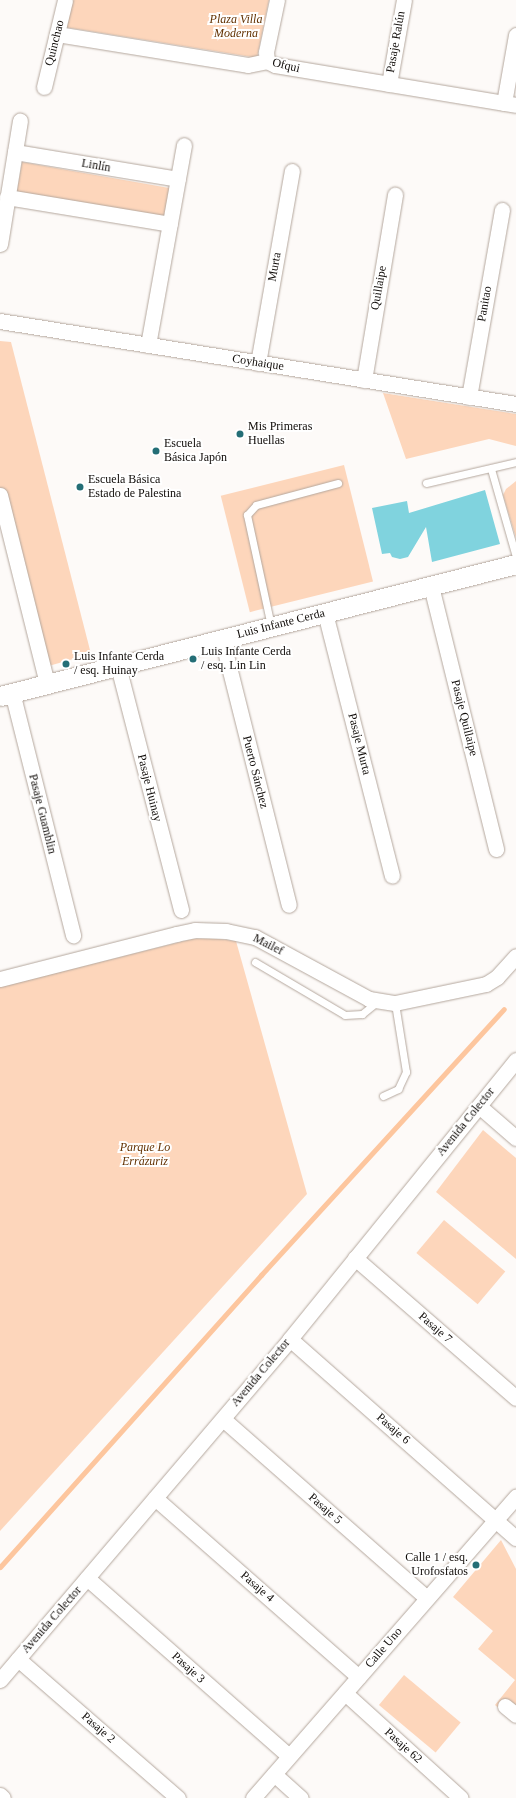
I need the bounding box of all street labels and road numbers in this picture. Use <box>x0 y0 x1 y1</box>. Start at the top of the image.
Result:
street label: Pasaje Ralún <box>383 10 409 74</box>
street label: Quinchao <box>42 19 68 67</box>
street label: Ofqui <box>271 56 301 76</box>
street label: Linlín <box>80 156 112 176</box>
street label: Murta <box>265 251 285 283</box>
street label: Quillaipe <box>368 265 390 311</box>
street label: Panitao <box>475 285 495 323</box>
street label: Coyhaique <box>231 352 285 374</box>
street label: Luis Infante Cerda <box>236 606 326 642</box>
street label: Pasaje Quillaipe <box>448 678 480 758</box>
street label: Pasaje Murta <box>344 712 374 776</box>
street label: Puerto Sánchez <box>239 734 271 810</box>
street label: Pasaje Huinay <box>134 753 164 823</box>
street label: Pasaje Guamblin <box>25 773 59 855</box>
street label: Mailef <box>250 931 286 959</box>
street label: Avenida Colector <box>434 1085 498 1159</box>
street label: Pasaje 7 <box>415 1310 455 1346</box>
street label: Avenida Colector <box>228 1336 294 1410</box>
street label: Pasaje 6 <box>373 1411 413 1447</box>
street label: Pasaje 5 <box>305 1491 345 1527</box>
street label: Pasaje 4 <box>237 1569 277 1605</box>
street label: Avenida Colector <box>19 1584 85 1656</box>
street label: Calle Uno <box>362 1625 406 1671</box>
street label: Pasaje 3 <box>168 1649 208 1687</box>
street label: Pasaje 2 <box>78 1710 118 1746</box>
street label: Pasaje 62 <box>381 1725 425 1767</box>

